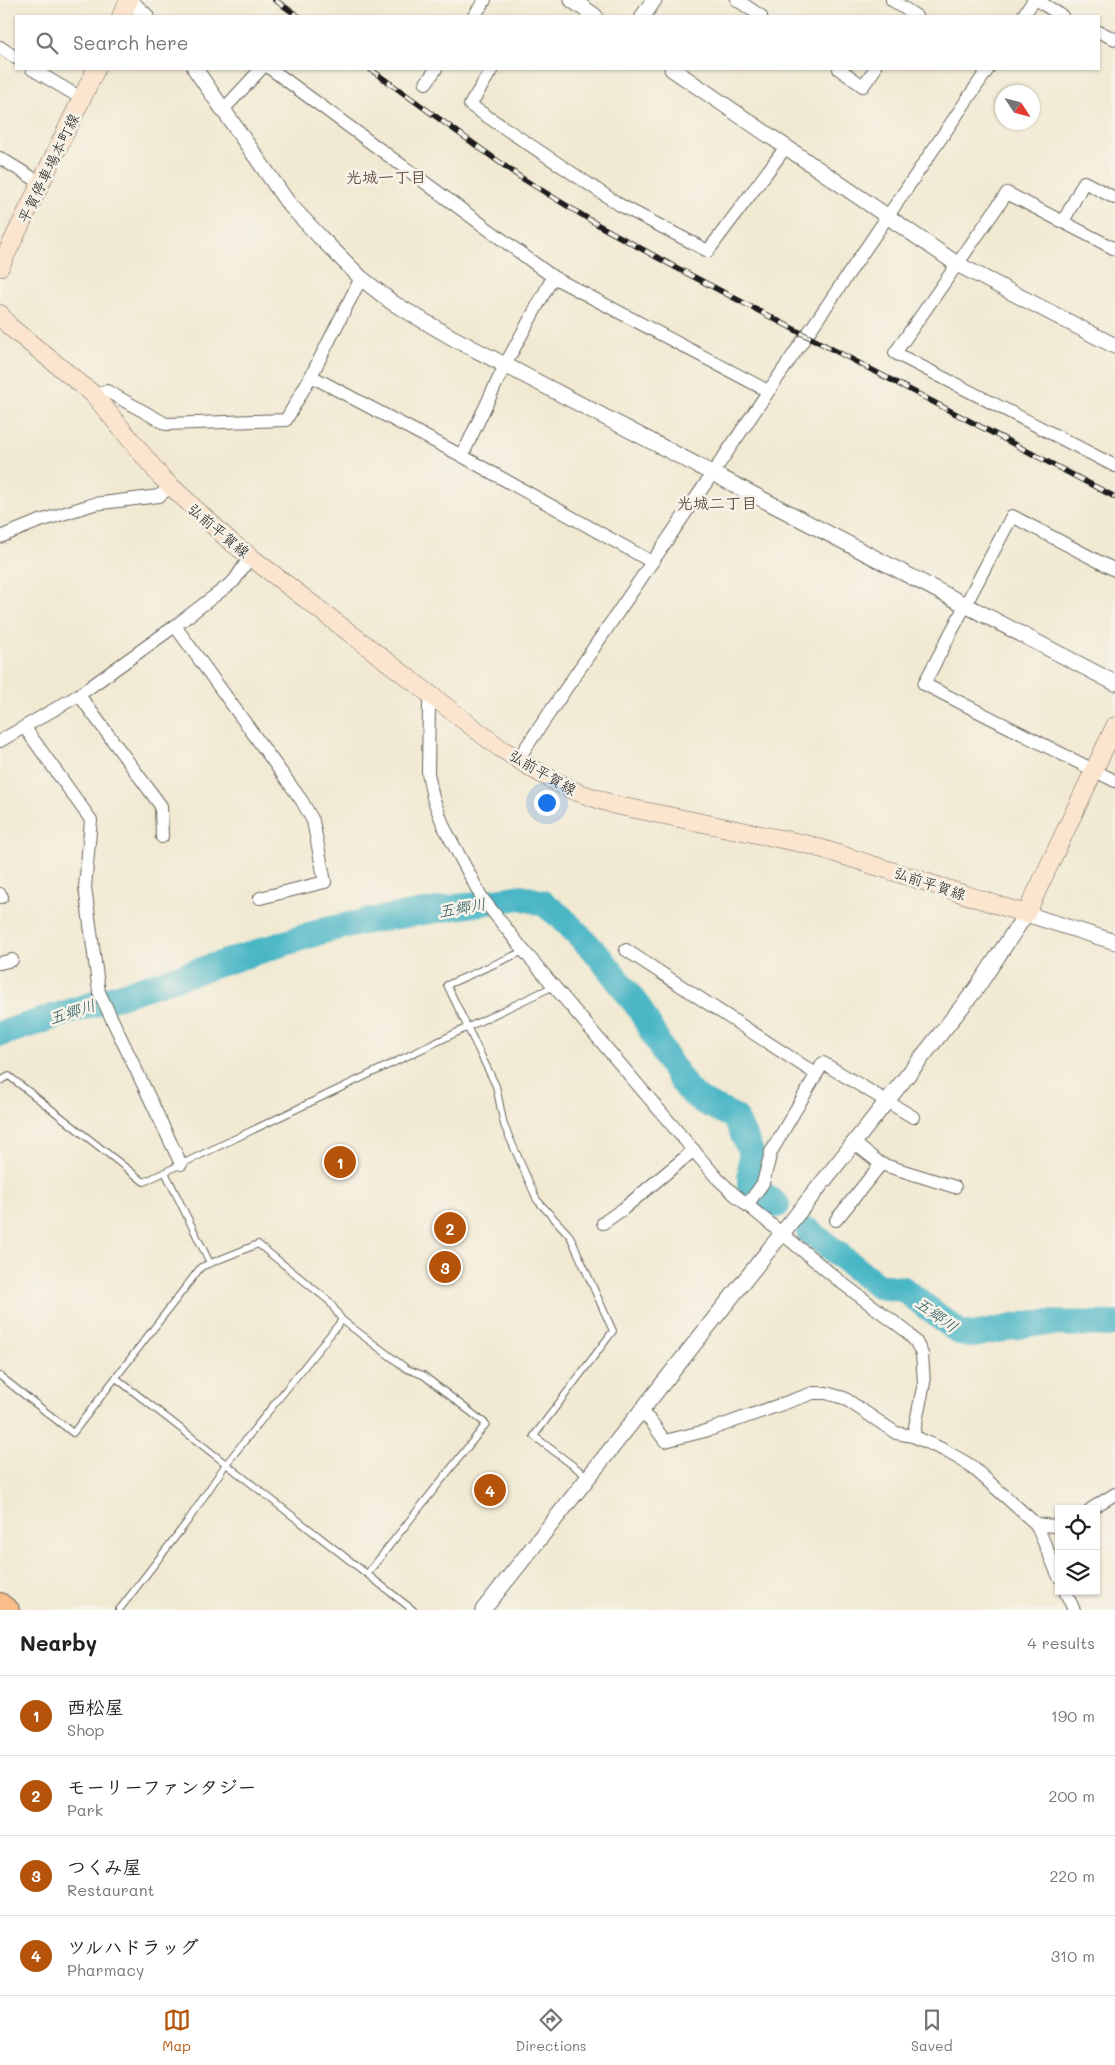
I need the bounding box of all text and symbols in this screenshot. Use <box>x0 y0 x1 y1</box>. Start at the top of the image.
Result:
search box <box>15 15 1100 70</box>
icon: search <box>33 29 61 57</box>
text: Search here <box>73 30 189 55</box>
north arrow <box>995 85 1040 130</box>
street label: 平賀停車場本町線 <box>13 110 83 226</box>
district label: 光城一丁目 <box>346 166 426 187</box>
district label: 光城二丁目 <box>677 492 757 513</box>
street label: 弘前平賀線 <box>184 498 254 562</box>
street label: 弘前平賀線 <box>506 745 580 799</box>
your location <box>534 790 560 816</box>
street label: 弘前平賀線 <box>891 862 969 904</box>
water label: 五郷川 <box>437 892 487 922</box>
water label: 五郷川 <box>46 994 98 1028</box>
pin: 1 <box>324 1143 356 1181</box>
pin: 2 <box>434 1209 466 1247</box>
pin: 3 <box>429 1248 461 1286</box>
water label: 五郷川 <box>911 1291 963 1337</box>
pin: 4 <box>474 1471 506 1509</box>
map controls <box>1055 1505 1100 1595</box>
button: locate <box>1055 1505 1100 1550</box>
button: layers <box>1055 1550 1100 1595</box>
text: Nearby <box>20 1629 97 1656</box>
text: 4 results <box>1027 1632 1095 1653</box>
text: 西松屋 <box>67 1694 124 1719</box>
text: 1 <box>32 1705 40 1726</box>
text: 190 m <box>1051 1705 1095 1726</box>
text: Shop <box>67 1719 104 1740</box>
text: モーリーファンタジー <box>67 1774 256 1799</box>
text: 2 <box>32 1785 40 1806</box>
text: 200 m <box>1048 1785 1095 1806</box>
text: Park <box>67 1799 103 1820</box>
text: つくみ屋 <box>67 1854 142 1879</box>
text: 3 <box>31 1865 41 1886</box>
text: 220 m <box>1049 1865 1095 1886</box>
text: Restaurant <box>67 1879 155 1900</box>
text: ツルハドラッグ <box>67 1934 199 1959</box>
text: 4 <box>31 1945 41 1966</box>
text: 310 m <box>1051 1945 1095 1966</box>
text: Pharmacy <box>67 1959 144 1980</box>
tab: Map <box>162 2006 191 2055</box>
tab: Directions <box>515 2006 587 2055</box>
tab: Saved <box>911 2006 953 2055</box>

